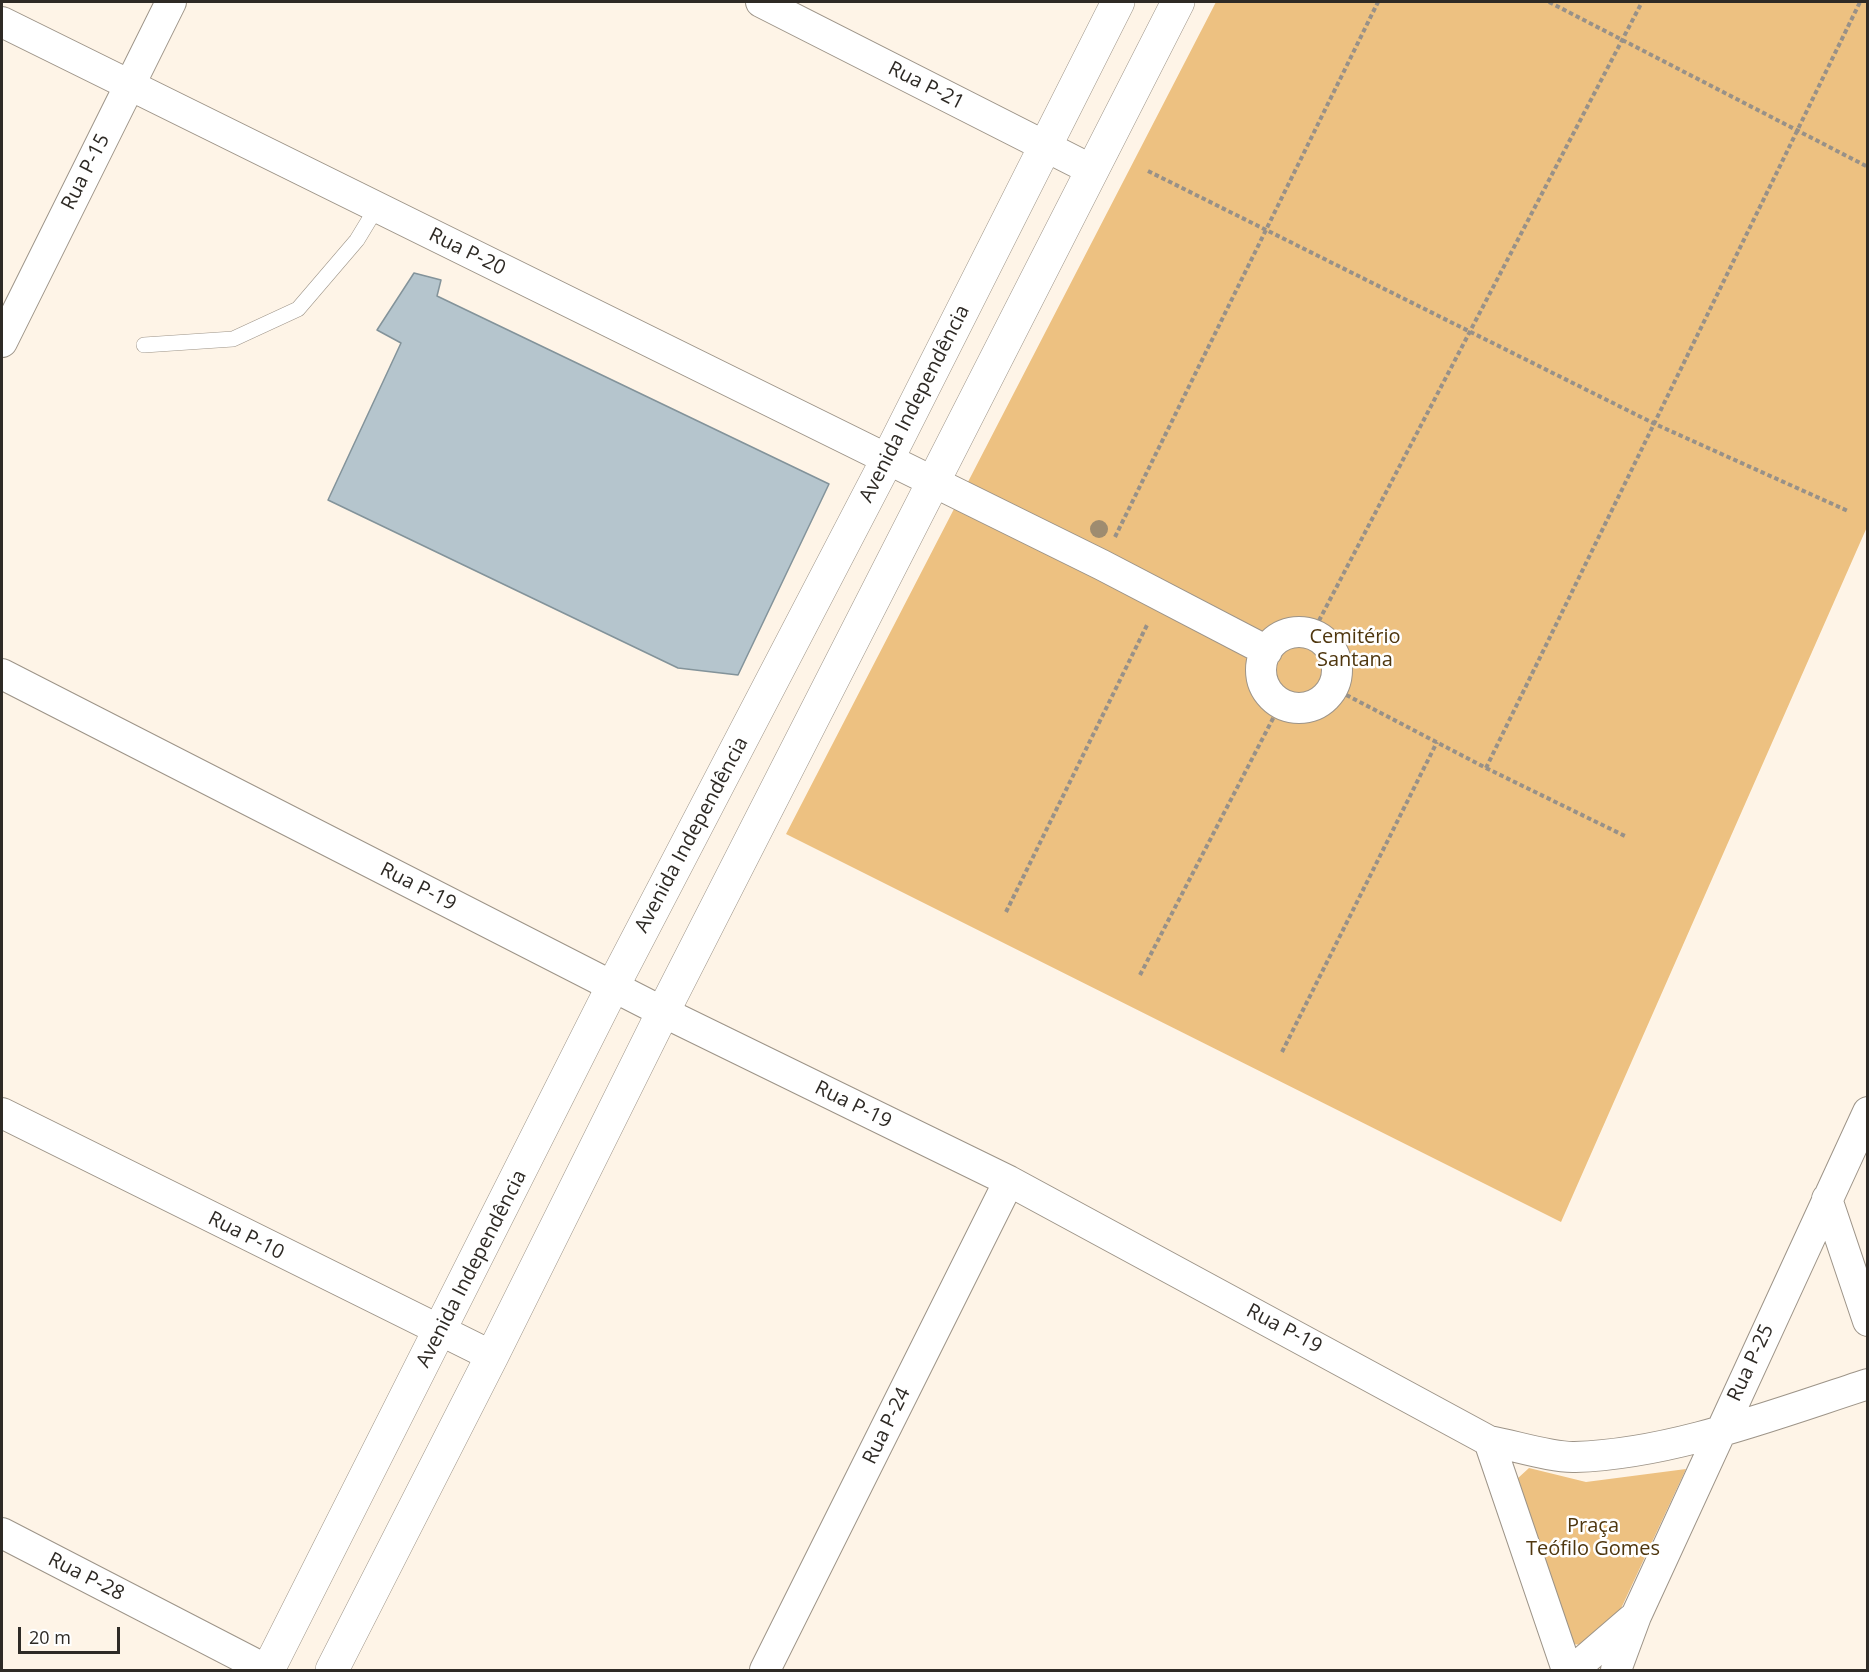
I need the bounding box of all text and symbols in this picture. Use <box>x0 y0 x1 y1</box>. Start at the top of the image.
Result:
street label: Rua P-21 <box>884 57 968 115</box>
street label: Rua P-15 <box>57 130 115 214</box>
street label: Rua P-20 <box>425 223 509 281</box>
street label: Avenida Independência <box>855 301 975 507</box>
park label: Cemitério Santana <box>1309 625 1401 672</box>
street label: Avenida Independência <box>630 733 754 937</box>
street label: Rua P-19 <box>376 858 460 916</box>
street label: Rua P-19 <box>811 1076 895 1134</box>
street label: Avenida Independência <box>412 1166 532 1372</box>
street label: Rua P-10 <box>204 1207 288 1265</box>
street label: Rua P-19 <box>1242 1299 1326 1359</box>
street label: Rua P-25 <box>1723 1321 1779 1405</box>
street label: Rua P-24 <box>858 1384 916 1468</box>
park label: Praça Teófilo Gomes <box>1526 1514 1660 1561</box>
street label: Rua P-28 <box>44 1548 128 1606</box>
scale bar <box>21 1615 123 1653</box>
text: 20 m <box>29 1625 71 1649</box>

